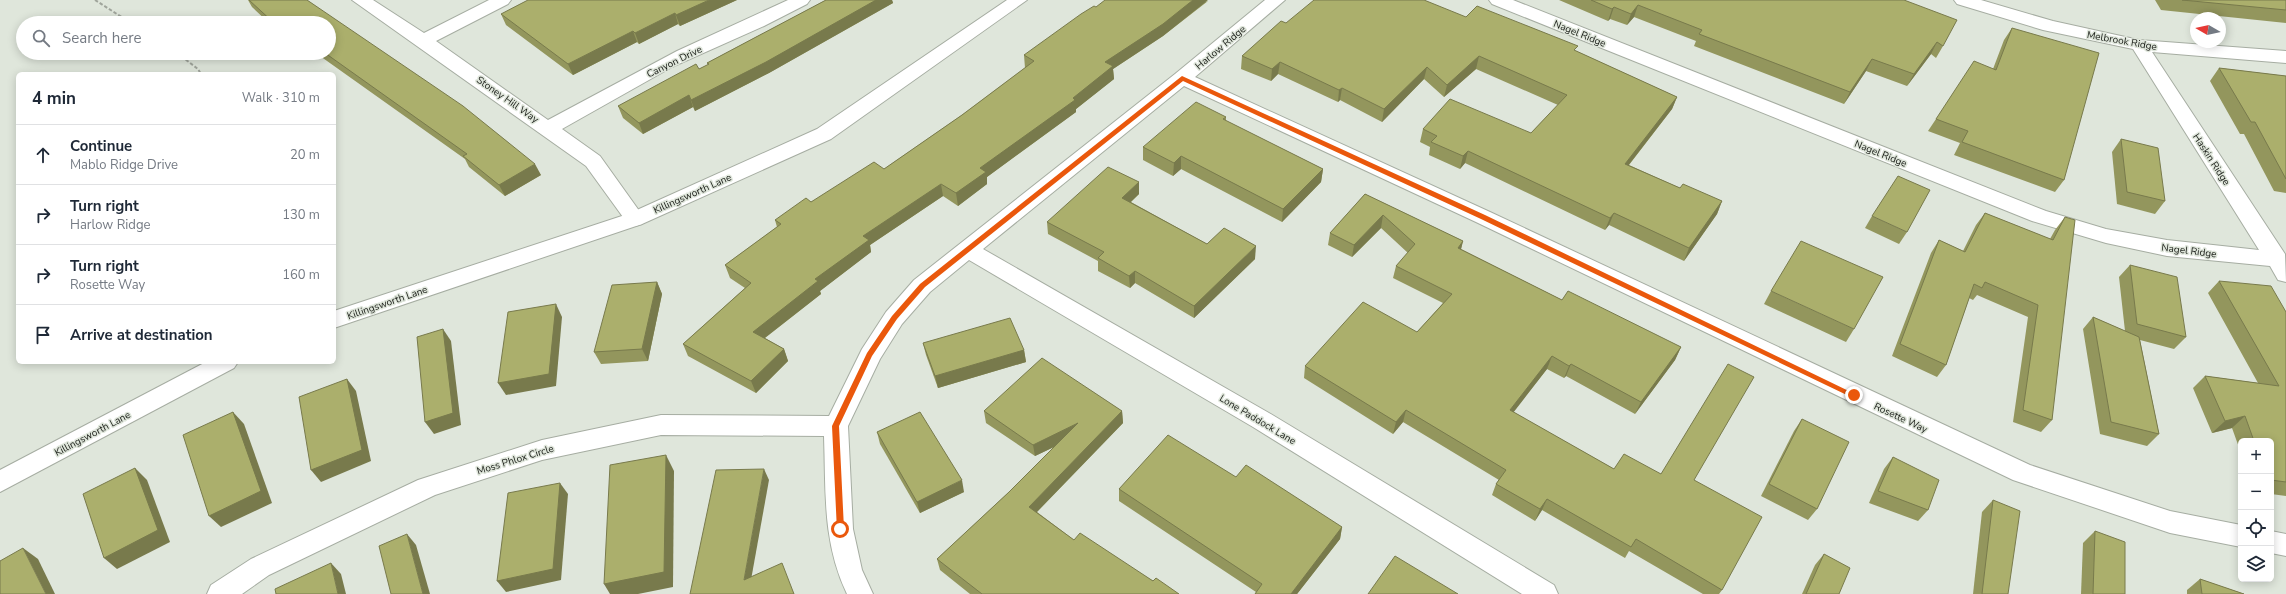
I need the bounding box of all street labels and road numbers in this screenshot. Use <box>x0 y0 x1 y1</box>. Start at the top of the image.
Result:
street label: Nagel Ridge <box>1551 17 1608 51</box>
street label: Harlow Ridge <box>1192 23 1249 73</box>
street label: Melbrook Ridge <box>2086 28 2158 54</box>
street label: Canyon Drive <box>644 42 705 81</box>
street label: Stoney Hill Way <box>473 73 542 127</box>
street label: Haskin Ridge <box>2189 131 2233 188</box>
street label: Nagel Ridge <box>1852 137 1909 171</box>
street label: Killingsworth Lane <box>651 170 734 217</box>
street label: Nagel Ridge <box>2161 241 2217 261</box>
street label: Killingsworth Lane <box>345 283 429 323</box>
street label: Lone Paddock Lane <box>1217 391 1298 448</box>
street label: Rosette Way <box>1871 399 1931 437</box>
street label: Killingsworth Lane <box>52 408 133 460</box>
street label: Moss Phlox Circle <box>475 442 556 478</box>

